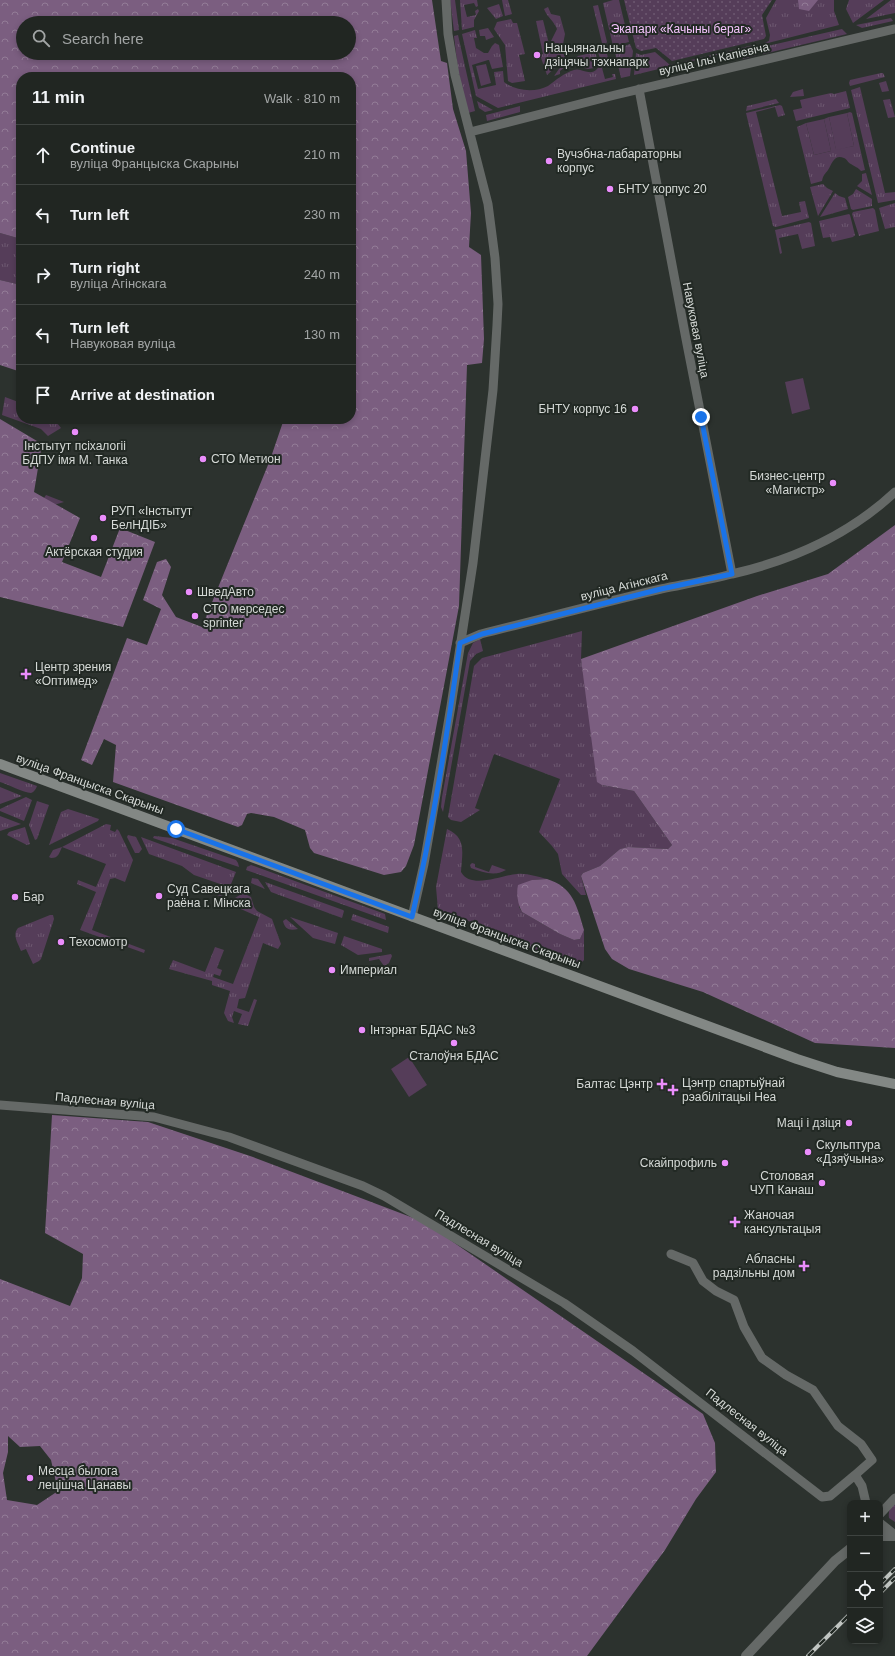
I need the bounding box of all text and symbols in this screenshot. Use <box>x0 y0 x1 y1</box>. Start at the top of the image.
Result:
search box <box>16 16 356 60</box>
park label: Экапарк «Качыны бераг» <box>611 22 752 36</box>
icon: search <box>30 27 52 49</box>
text: Search here <box>62 30 144 47</box>
street label: вуліца Ільі Капіевіча <box>658 39 771 78</box>
place label: Нацыянальны дзіцячы тэхнапарк <box>545 41 648 69</box>
marker: Нацыянальны дзіцячы тэхнапарк <box>532 50 542 60</box>
text: 11 min <box>32 88 85 107</box>
text: Walk · 810 m <box>264 91 340 106</box>
text: Continue <box>70 139 135 156</box>
icon: ahead <box>32 144 54 166</box>
text: 210 m <box>304 147 340 162</box>
place label: Вучэбна-лабараторны корпус <box>557 147 681 175</box>
text: вуліца Францыска Скарыны <box>70 156 239 171</box>
marker: Вучэбна-лабараторны корпус <box>544 156 554 166</box>
place label: БНТУ корпус 20 <box>618 182 707 196</box>
marker: БНТУ корпус 20 <box>605 184 615 194</box>
icon: left <box>32 204 54 226</box>
text: Turn left <box>70 206 129 223</box>
text: 230 m <box>304 207 340 222</box>
text: Turn right <box>70 259 140 276</box>
icon: right <box>32 264 54 286</box>
text: 240 m <box>304 267 340 282</box>
text: вуліца Агінскага <box>70 276 166 291</box>
street label: Навуковая вуліца <box>680 281 712 379</box>
text: Turn left <box>70 319 129 336</box>
icon: left <box>32 324 54 346</box>
text: 130 m <box>304 327 340 342</box>
text: Навуковая вуліца <box>70 336 175 351</box>
icon: arrive <box>32 384 54 406</box>
text: Arrive at destination <box>70 386 215 403</box>
place label: БНТУ корпус 16 <box>538 402 627 416</box>
marker: БНТУ корпус 16 <box>630 404 640 414</box>
route end <box>692 408 710 426</box>
marker: Інстытут псіхалогіі БДПУ імя М. Танка <box>70 427 80 437</box>
place label: Інстытут псіхалогіі БДПУ імя М. Танка <box>22 439 128 467</box>
place label: СТО Метион <box>211 452 281 466</box>
marker: СТО Метион <box>198 454 208 464</box>
place label: Бизнес-центр «Магистр» <box>749 469 825 497</box>
marker: Бизнес-центр «Магистр» <box>828 478 838 488</box>
place label: РУП «Інстытут БелНДІБ» <box>111 504 193 532</box>
marker: РУП «Інстытут БелНДІБ» <box>98 513 108 523</box>
marker: Актёрская студия <box>89 533 99 543</box>
place label: Актёрская студия <box>45 545 143 559</box>
street label: вуліца Агінскага <box>579 568 669 604</box>
place label: ШведАвто <box>197 585 254 599</box>
marker: ШведАвто <box>184 587 194 597</box>
place label: СТО мерседес sprinter <box>203 602 284 630</box>
marker: СТО мерседес sprinter <box>190 611 200 621</box>
place label: Центр зрения «Оптимед» <box>35 660 111 688</box>
marker: Центр зрения «Оптимед» <box>20 668 32 680</box>
street label: вуліца Францыска Скарыны <box>14 751 166 817</box>
route start <box>167 820 185 838</box>
place label: Суд Савецкага раёна г. Мінска <box>167 882 251 910</box>
place label: Бар <box>23 890 45 904</box>
marker: Суд Савецкага раёна г. Мінска <box>154 891 164 901</box>
marker: Бар <box>10 892 20 902</box>
street label: вуліца Францыска Скарыны <box>431 905 583 971</box>
place label: Техосмотр <box>69 935 128 949</box>
marker: Техосмотр <box>56 937 66 947</box>
place label: Империал <box>340 963 397 977</box>
marker: Империал <box>327 965 337 975</box>
place label: Інтэрнат БДАС №3 <box>370 1023 476 1037</box>
marker: Інтэрнат БДАС №3 <box>357 1025 367 1035</box>
marker: Сталоўня БДАС <box>449 1038 459 1048</box>
place label: Сталоўня БДАС <box>409 1049 499 1063</box>
place label: Цэнтр спартыўнай рэабілітацыі Неа <box>682 1076 785 1104</box>
place label: Балтас Цэнтр <box>576 1077 653 1091</box>
marker: Балтас Цэнтр <box>656 1078 668 1090</box>
marker: Цэнтр спартыўнай рэабілітацыі Неа <box>667 1084 679 1096</box>
street label: Падлесная вуліца <box>54 1090 156 1112</box>
place label: Маці і дзіця <box>777 1116 841 1130</box>
marker: Маці і дзіця <box>844 1118 854 1128</box>
place label: Скульптура «Дзяўчына» <box>816 1138 884 1166</box>
marker: Скульптура «Дзяўчына» <box>803 1147 813 1157</box>
place label: Скайпрофиль <box>640 1156 717 1170</box>
marker: Скайпрофиль <box>720 1158 730 1168</box>
place label: Столовая ЧУП Канаш <box>750 1169 814 1197</box>
marker: Столовая ЧУП Канаш <box>817 1178 827 1188</box>
street label: Падлесная вуліца <box>432 1206 526 1270</box>
place label: Жаночая кансультацыя <box>744 1208 821 1236</box>
marker: Жаночая кансультацыя <box>729 1216 741 1228</box>
place label: Абласны радзільны дом <box>713 1252 795 1280</box>
marker: Абласны радзільны дом <box>798 1260 810 1272</box>
street label: Падлесная вуліца <box>703 1386 791 1459</box>
place label: Месца былога лецішча Цанавы <box>38 1464 131 1492</box>
marker: Месца былога лецішча Цанавы <box>25 1473 35 1483</box>
map controls <box>847 1500 883 1644</box>
button: + <box>847 1500 883 1536</box>
button: − <box>847 1536 883 1572</box>
button: locate <box>847 1572 883 1608</box>
button: layers <box>847 1608 883 1644</box>

